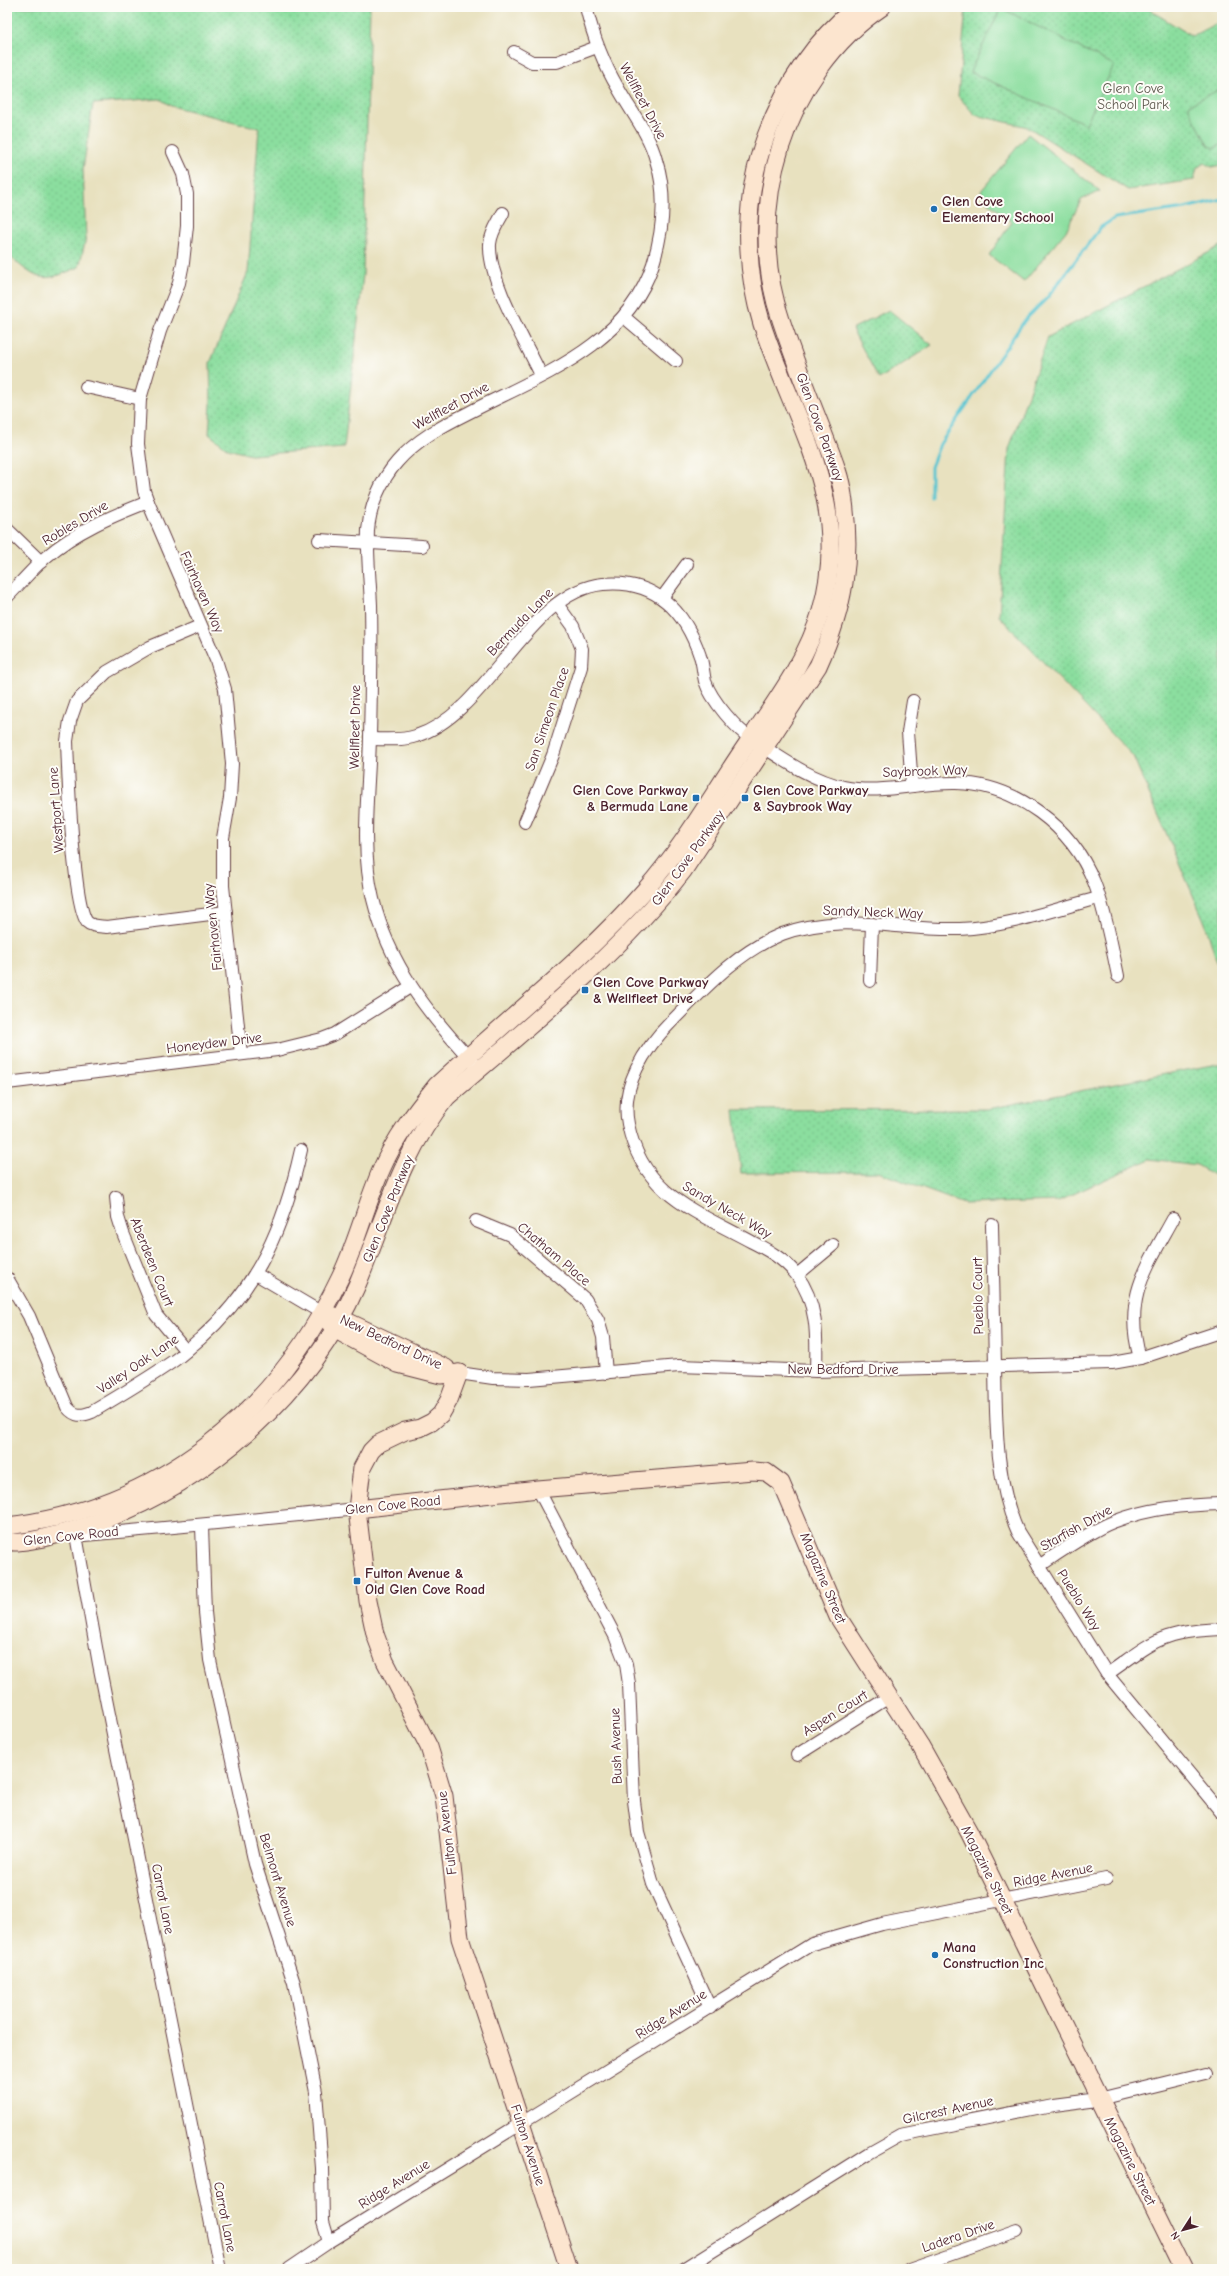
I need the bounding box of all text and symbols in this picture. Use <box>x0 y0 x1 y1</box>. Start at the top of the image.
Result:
street label: Wellfleet Drive <box>616 60 670 142</box>
park label: Glen Cove School Park <box>1097 80 1169 113</box>
place label: Glen Cove Elementary School <box>942 193 1054 226</box>
marker: Glen Cove Elementary School <box>929 204 939 214</box>
street label: Glen Cove Parkway <box>793 371 848 484</box>
street label: Wellfleet Drive <box>410 378 492 434</box>
street label: Robles Drive <box>39 497 111 549</box>
street label: Fairhaven Way <box>176 549 228 636</box>
street label: Bermuda Lane <box>483 584 557 660</box>
street label: San Simeon Place <box>521 665 573 773</box>
street label: Wellfleet Drive <box>346 685 364 769</box>
street label: Saybrook Way <box>882 761 968 781</box>
street label: Westport Lane <box>45 767 67 853</box>
place label: Glen Cove Parkway & Bermuda Lane <box>573 782 689 815</box>
place label: Glen Cove Parkway & Saybrook Way <box>753 782 869 815</box>
marker: Glen Cove Parkway & Bermuda Lane <box>691 793 701 803</box>
marker: Glen Cove Parkway & Saybrook Way <box>740 793 750 803</box>
street label: Glen Cove Parkway <box>648 806 729 909</box>
street label: Fairhaven Way <box>200 882 226 971</box>
street label: Sandy Neck Way <box>823 902 924 922</box>
place label: Glen Cove Parkway & Wellfleet Drive <box>593 974 709 1007</box>
marker: Glen Cove Parkway & Wellfleet Drive <box>580 985 590 995</box>
street label: Honeydew Drive <box>165 1029 263 1057</box>
street label: Glen Cove Parkway <box>359 1152 418 1265</box>
street label: Sandy Neck Way <box>679 1178 775 1243</box>
street label: Aberdeen Court <box>126 1215 178 1310</box>
street label: Chatham Place <box>514 1218 594 1290</box>
street label: Pueblo Court <box>969 1256 987 1335</box>
street label: New Bedford Drive <box>337 1311 445 1373</box>
street label: Valley Oak Lane <box>94 1331 182 1397</box>
street label: New Bedford Drive <box>788 1361 898 1378</box>
street label: Glen Cove Road <box>344 1492 442 1518</box>
street label: Starfish Drive <box>1037 1501 1115 1555</box>
street label: Glen Cove Road <box>22 1523 120 1549</box>
street label: Magazine Street <box>796 1530 850 1627</box>
place label: Fulton Avenue & Old Glen Cove Road <box>365 1565 485 1598</box>
street label: Pueblo Way <box>1053 1566 1105 1635</box>
marker: Fulton Avenue & Old Glen Cove Road <box>352 1576 362 1586</box>
street label: Aspen Court <box>799 1686 872 1740</box>
street label: Bush Avenue <box>606 1707 626 1785</box>
street label: Fulton Avenue <box>433 1790 461 1876</box>
street label: Magazine Street <box>957 1823 1017 1918</box>
street label: Belmont Avenue <box>256 1831 300 1929</box>
street label: Ridge Avenue <box>1012 1859 1094 1891</box>
street label: Carrot Lane <box>148 1862 178 1936</box>
place label: Mana Construction Inc <box>943 1939 1044 1972</box>
marker: Mana Construction Inc <box>930 1950 940 1960</box>
street label: Ridge Avenue <box>632 1985 710 2043</box>
street label: Gilcrest Avenue <box>901 2092 995 2128</box>
street label: Fulton Avenue <box>507 2102 549 2188</box>
street label: Magazine Street <box>1100 2114 1160 2209</box>
street label: Ridge Avenue <box>355 2155 433 2213</box>
street label: Carrot Lane <box>210 2180 240 2254</box>
north arrow <box>1163 2210 1203 2250</box>
street label: Ladera Drive <box>919 2216 997 2256</box>
text: N <box>1168 2229 1183 2242</box>

